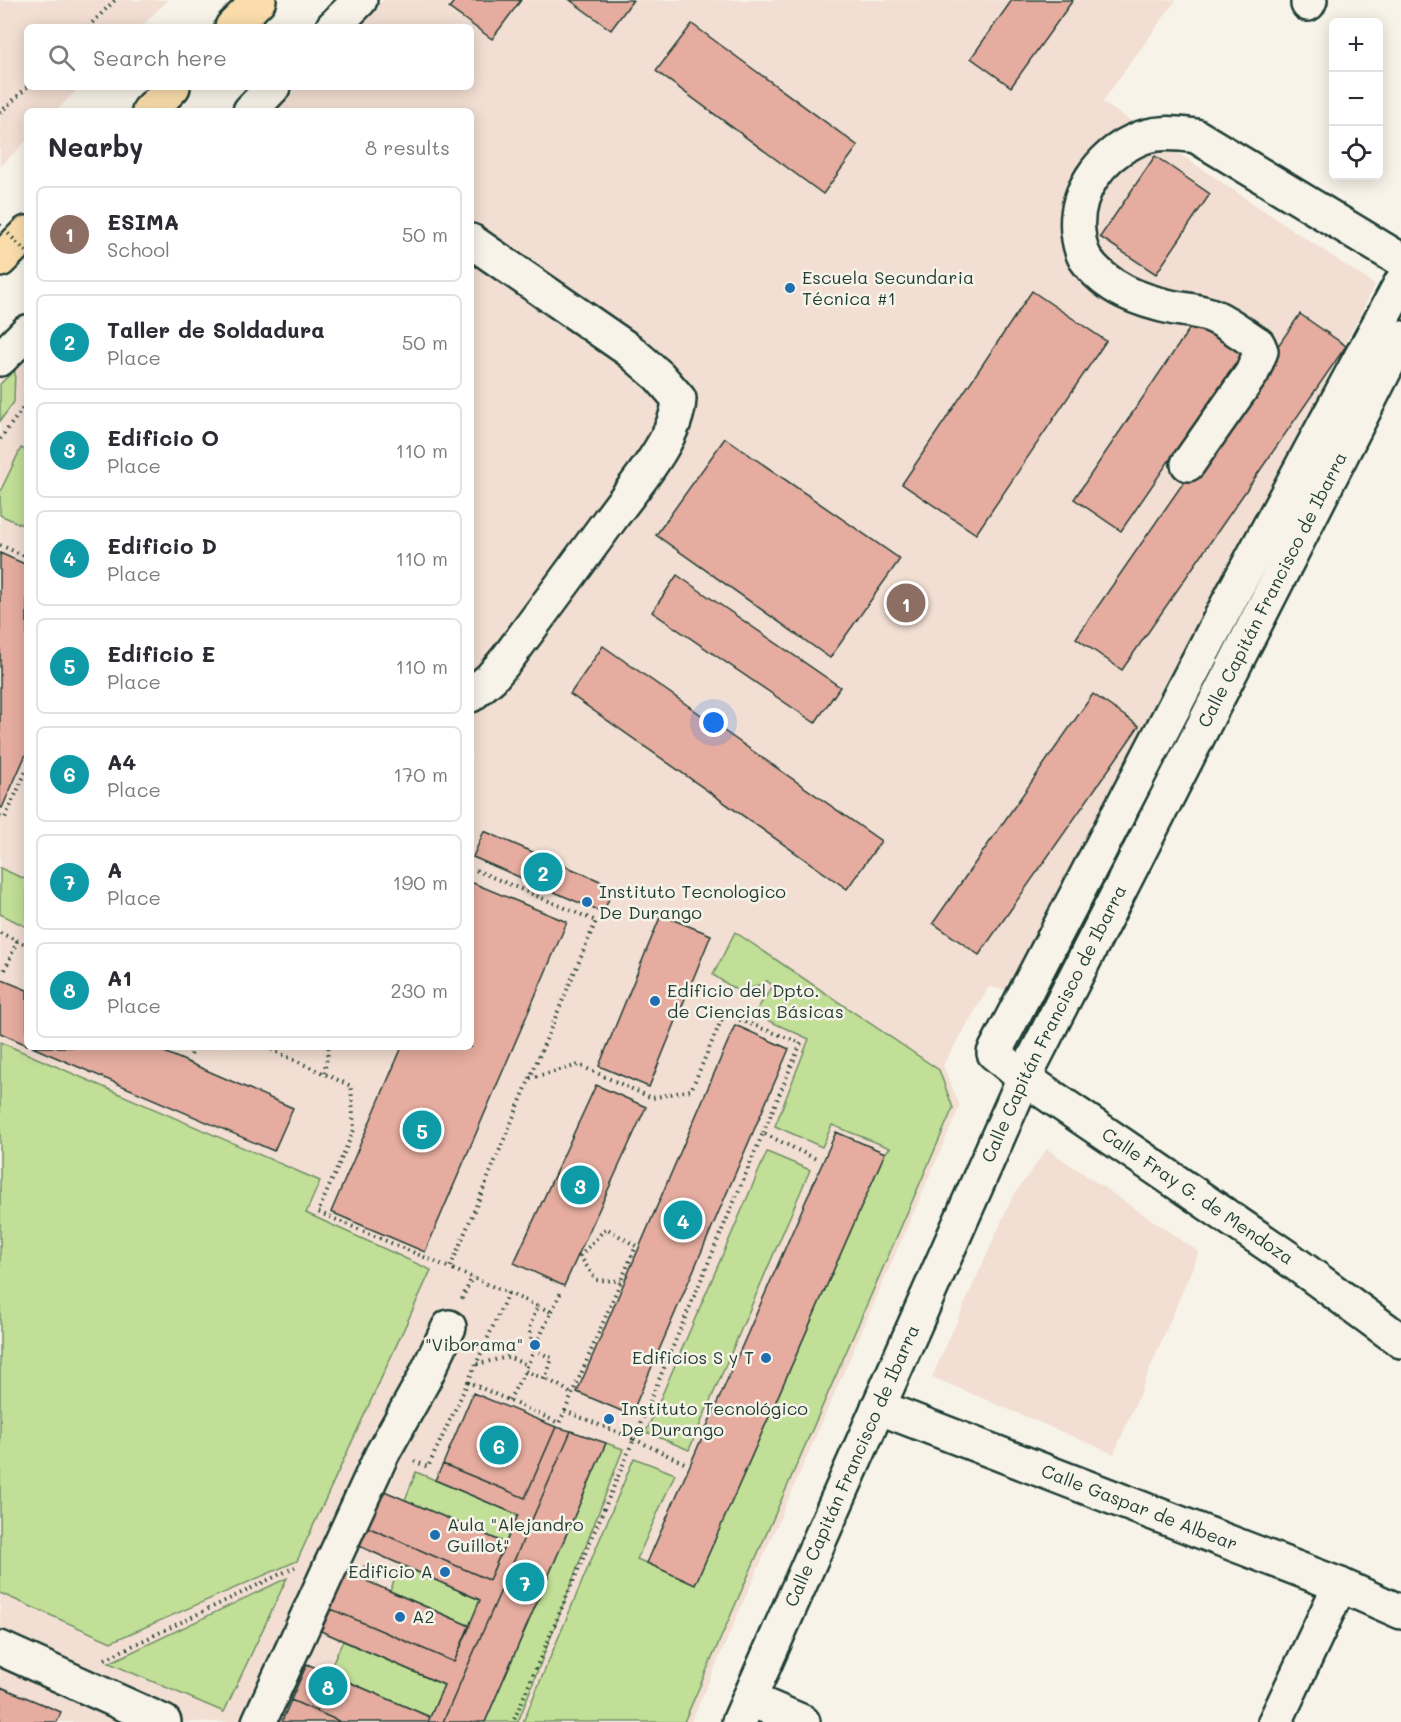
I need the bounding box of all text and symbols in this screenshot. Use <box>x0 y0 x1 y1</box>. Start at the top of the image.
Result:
map controls <box>1329 18 1383 180</box>
button: + <box>1329 18 1383 72</box>
search box <box>24 24 474 90</box>
icon: search <box>45 41 78 74</box>
text: Search here <box>93 43 227 72</box>
button: − <box>1329 72 1383 126</box>
button: locate <box>1329 126 1383 180</box>
text: Nearby <box>48 130 143 164</box>
text: 8 results <box>365 134 450 160</box>
text: ESIMA <box>107 207 179 236</box>
text: 1 <box>65 221 74 247</box>
text: 50 m <box>402 221 448 247</box>
text: School <box>107 236 170 262</box>
place label: Escuela Secundaria Técnica #1 <box>802 265 974 310</box>
marker: Escuela Secundaria Técnica #1 <box>783 281 797 295</box>
text: Taller de Soldadura <box>107 315 325 344</box>
text: 2 <box>64 329 75 355</box>
text: 50 m <box>402 329 448 355</box>
text: Place <box>107 344 161 370</box>
text: Edificio O <box>107 423 219 452</box>
text: 3 <box>64 437 76 463</box>
text: 110 m <box>395 437 448 463</box>
street label: Calle Capitán Francisco de Ibarra <box>1192 448 1352 731</box>
text: Place <box>107 452 161 478</box>
text: Edificio D <box>107 531 217 560</box>
text: 4 <box>63 545 76 571</box>
text: 110 m <box>395 545 448 571</box>
text: Place <box>107 560 161 586</box>
pin: 1 <box>886 580 926 626</box>
text: Edificio E <box>107 639 215 668</box>
text: 5 <box>64 653 75 679</box>
text: 110 m <box>395 653 448 679</box>
text: Place <box>107 668 161 694</box>
your location <box>699 708 728 737</box>
text: A4 <box>107 747 136 776</box>
text: 6 <box>63 761 76 787</box>
text: 170 m <box>393 761 448 787</box>
text: Place <box>107 776 161 802</box>
pin: 2 <box>524 850 562 894</box>
text: A <box>107 855 122 884</box>
text: 7 <box>64 869 75 895</box>
text: 190 m <box>393 869 448 895</box>
place label: Instituto Tecnologico De Durango <box>599 879 786 924</box>
street label: Calle Capitán Francisco de Ibarra <box>975 881 1131 1166</box>
text: Place <box>107 884 161 910</box>
marker: Instituto Tecnologico De Durango <box>580 895 594 909</box>
text: A1 <box>107 963 132 992</box>
text: 8 <box>63 977 76 1003</box>
text: 230 m <box>390 977 448 1003</box>
place label: Edificio del Dpto. de Ciencias Básicas <box>667 978 844 1023</box>
text: Place <box>107 992 161 1018</box>
marker: Edificio del Dpto. de Ciencias Básicas <box>648 994 662 1008</box>
pin: 5 <box>402 1108 442 1152</box>
street label: Calle Fray G. de Mendoza <box>1097 1122 1299 1269</box>
pin: 3 <box>560 1162 600 1208</box>
pin: 4 <box>664 1198 702 1242</box>
street label: Calle Capitán Francisco de Ibarra <box>778 1321 924 1610</box>
place label: "Viborama" <box>425 1332 523 1356</box>
marker: "Viborama" <box>528 1338 542 1352</box>
place label: Edificios S y T <box>632 1345 754 1369</box>
marker: Edificios S y T <box>759 1351 773 1365</box>
place label: Instituto Tecnológico De Durango <box>621 1396 808 1441</box>
marker: Instituto Tecnológico De Durango <box>602 1412 616 1426</box>
pin: 6 <box>480 1422 518 1468</box>
street label: Calle Gaspar de Albear <box>1038 1458 1241 1555</box>
place label: Aula "Alejandro Guillot" <box>447 1512 584 1557</box>
marker: Aula "Alejandro Guillot" <box>428 1528 442 1542</box>
place label: Edificio A <box>348 1559 433 1583</box>
pin: 7 <box>506 1560 544 1604</box>
marker: Edificio A <box>438 1565 452 1579</box>
place label: A2 <box>412 1604 434 1628</box>
marker: A2 <box>393 1610 407 1624</box>
pin: 8 <box>308 1664 348 1708</box>

